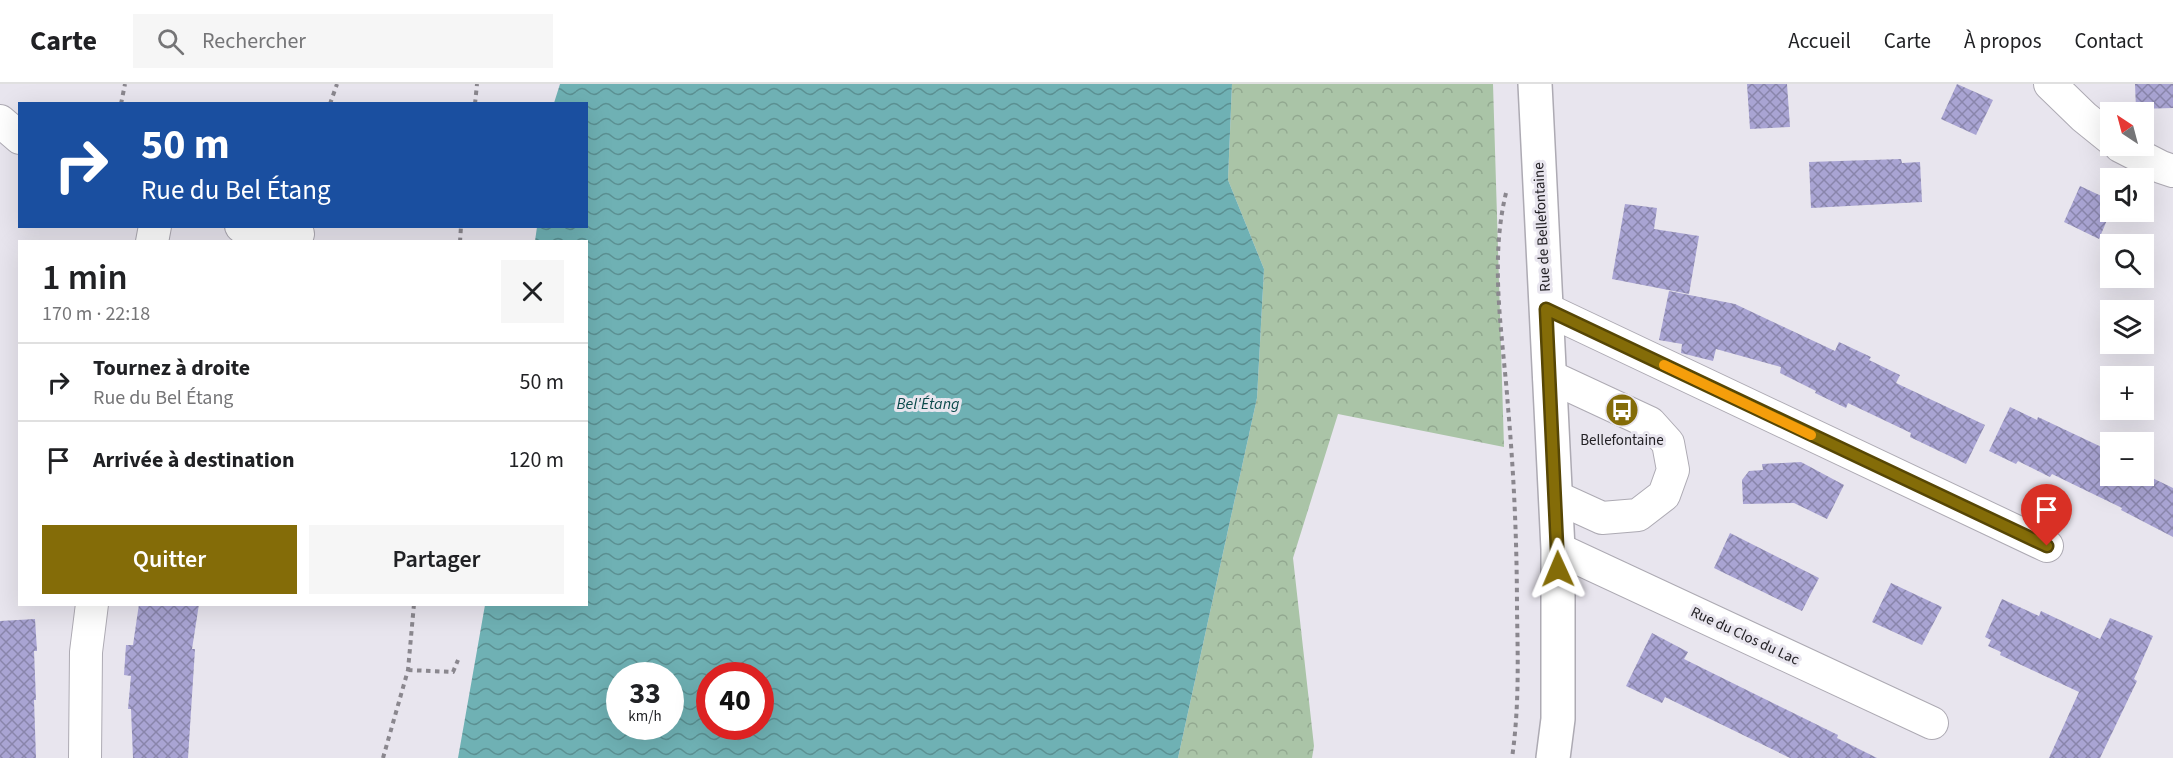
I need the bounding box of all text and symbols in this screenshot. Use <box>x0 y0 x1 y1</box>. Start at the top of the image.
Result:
search box <box>133 14 553 68</box>
text: Carte <box>30 21 97 61</box>
icon: search <box>154 25 187 58</box>
text: Rechercher <box>202 25 306 57</box>
text: Accueil <box>1788 26 1851 56</box>
text: Carte <box>1884 26 1931 56</box>
text: À propos <box>1964 26 2041 56</box>
text: Contact <box>2074 26 2143 56</box>
north arrow <box>2100 102 2154 156</box>
map controls <box>2100 102 2154 486</box>
text: 50 m <box>141 115 230 175</box>
icon: right <box>42 126 120 204</box>
street label: Rue de Bellefontaine <box>1528 162 1556 292</box>
button: sound <box>2100 168 2154 222</box>
text: Rue du Bel Étang <box>141 171 331 210</box>
button: search <box>2100 234 2154 288</box>
text: 1 min <box>42 252 128 303</box>
button: close <box>501 260 564 323</box>
text: 170 m · 22:18 <box>42 300 150 328</box>
button: layers <box>2100 300 2154 354</box>
text: Tournez à droite <box>93 352 250 384</box>
icon: right <box>42 366 75 399</box>
text: 50 m <box>519 366 564 398</box>
button: + <box>2100 366 2154 420</box>
text: Rue du Bel Étang <box>93 384 233 412</box>
bus stop icon: Bellefontaine <box>1604 392 1640 428</box>
water label: Bel'Étang <box>896 393 960 415</box>
place label: Bellefontaine <box>1580 430 1664 451</box>
button: − <box>2100 432 2154 486</box>
icon: arrive <box>42 444 75 477</box>
text: Arrivée à destination <box>93 444 295 476</box>
text: 120 m <box>509 444 564 476</box>
pin <box>2021 484 2072 546</box>
icon: arrive <box>2030 493 2063 526</box>
button: Quitter <box>42 525 297 594</box>
button: Partager <box>309 525 564 594</box>
position arrow <box>1526 537 1590 601</box>
street label: Rue du Clos du Lac <box>1687 602 1803 670</box>
speed limit sign: 40 <box>696 662 774 740</box>
text: 33 <box>629 672 661 715</box>
text: km/h <box>628 706 662 727</box>

